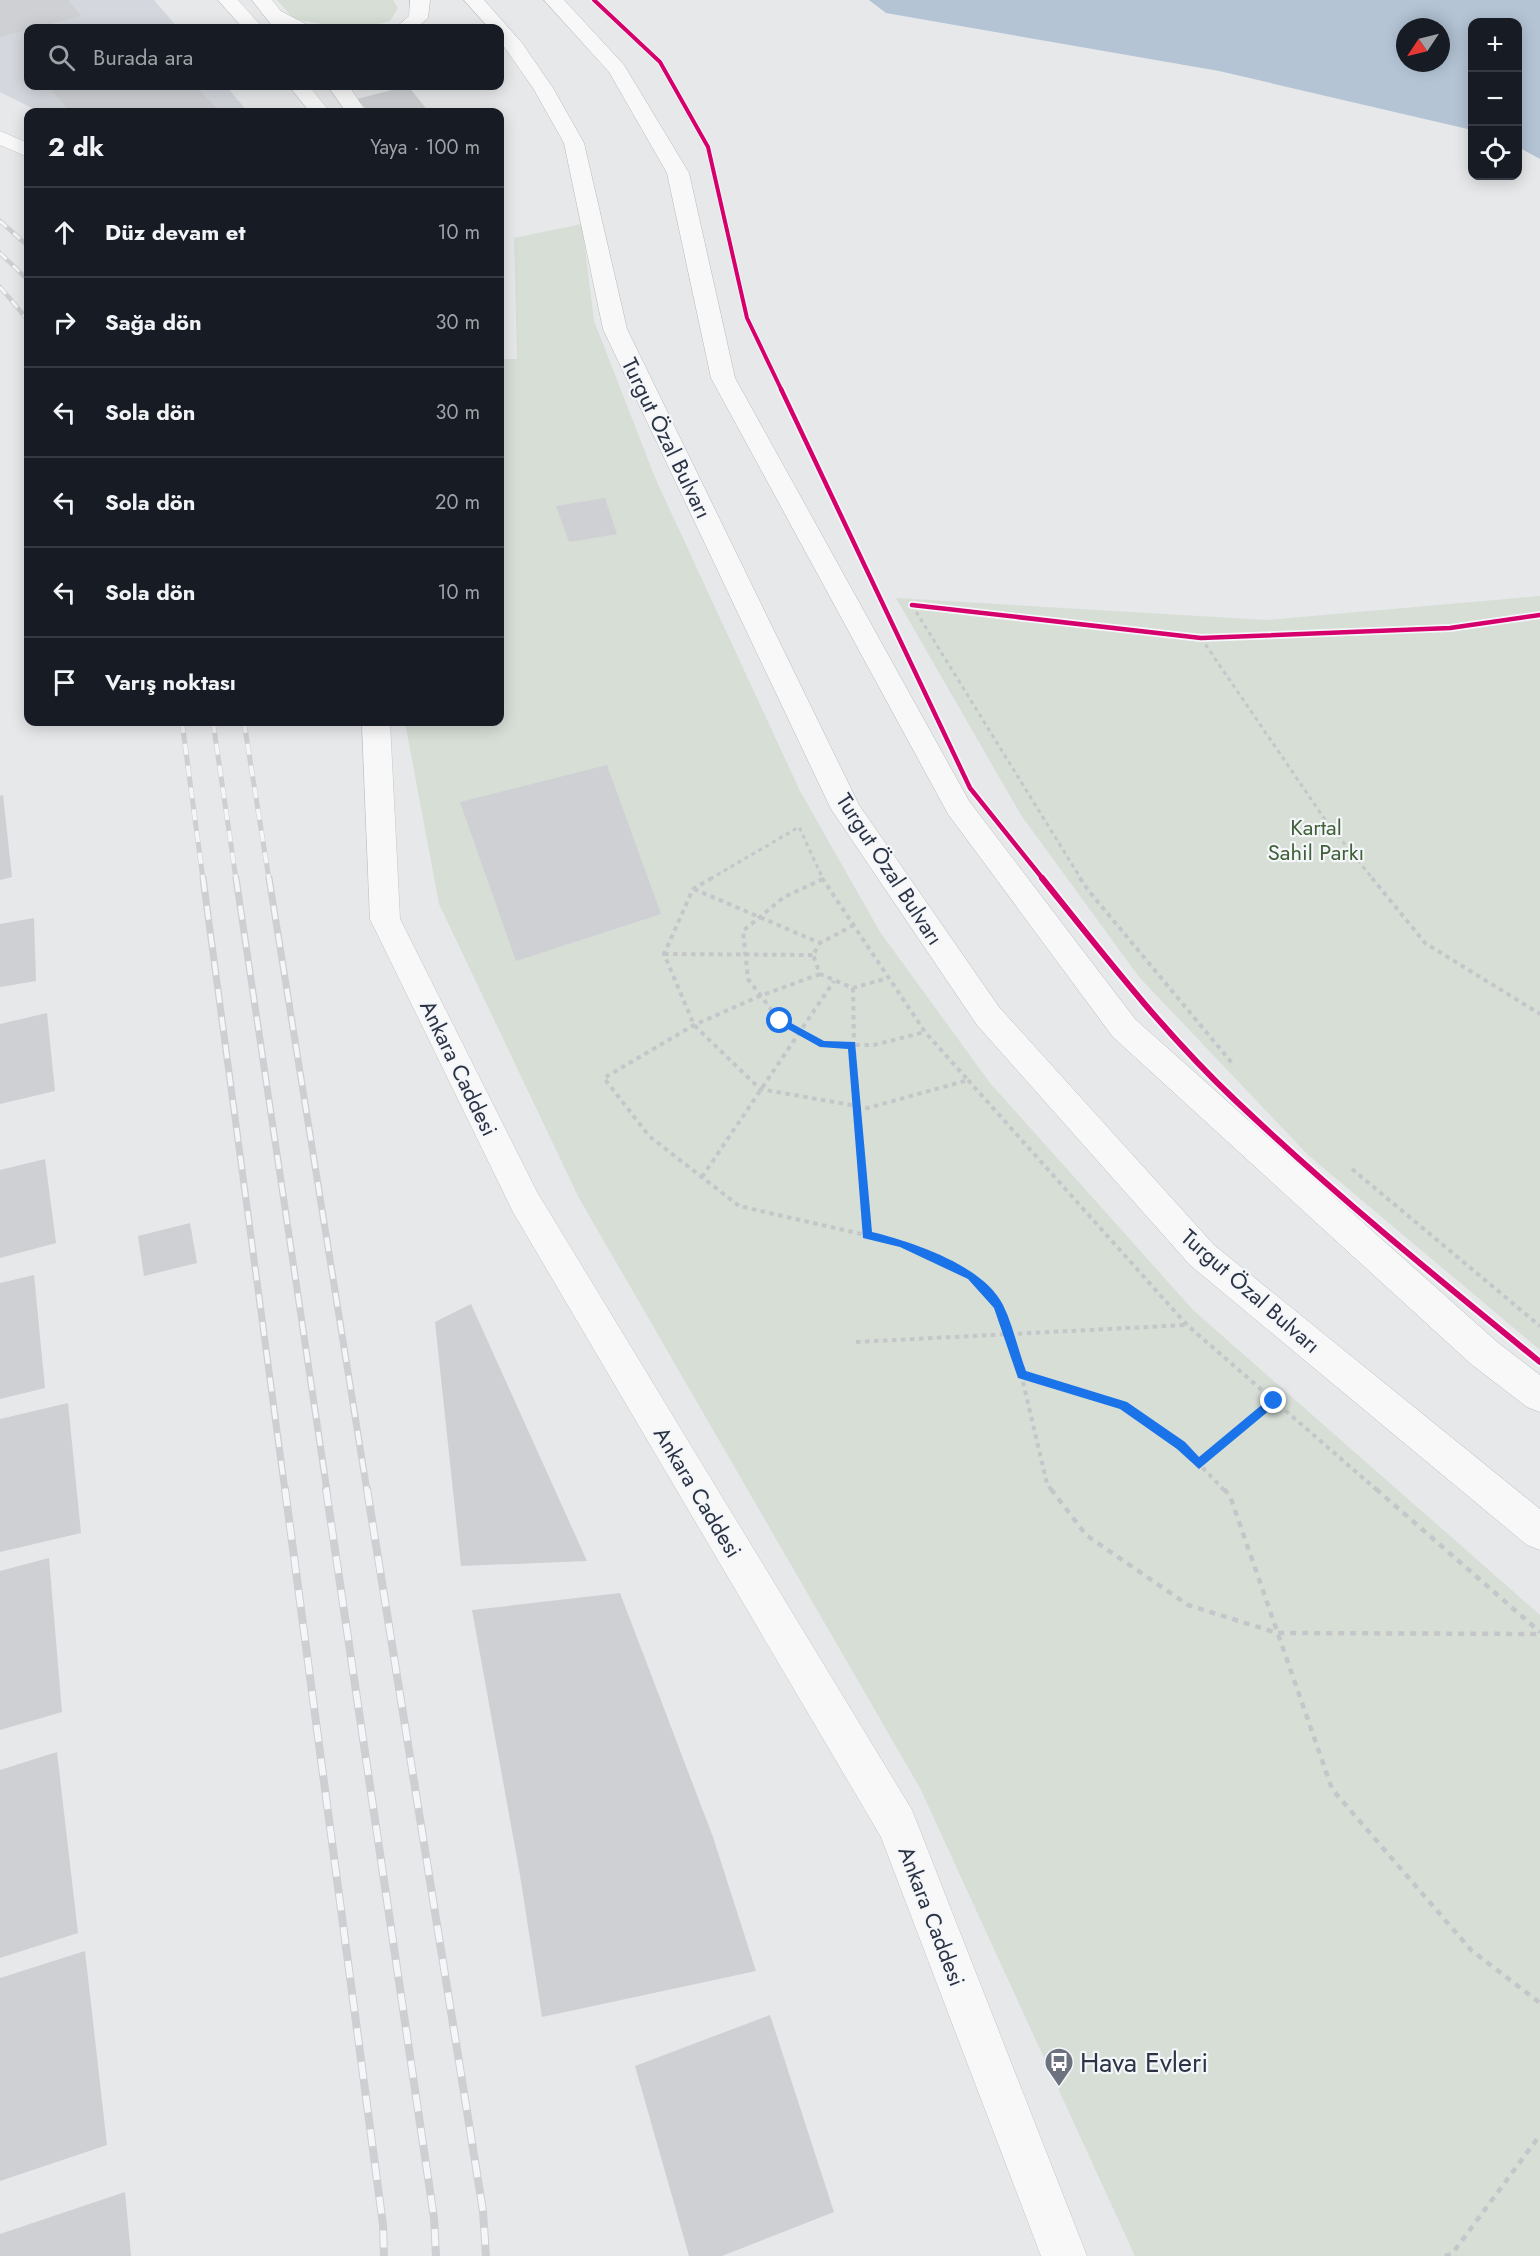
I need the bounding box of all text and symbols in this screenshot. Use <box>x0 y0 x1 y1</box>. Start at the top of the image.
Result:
north arrow <box>1396 18 1450 72</box>
map controls <box>1468 18 1522 180</box>
button: + <box>1468 18 1522 72</box>
search box <box>24 24 504 90</box>
icon: search <box>45 41 78 74</box>
text: Burada ara <box>93 41 193 73</box>
button: − <box>1468 72 1522 126</box>
button: locate <box>1468 126 1522 180</box>
text: 2 dk <box>48 128 104 166</box>
text: Yaya · 100 m <box>370 133 480 162</box>
icon: ahead <box>48 216 81 249</box>
text: Düz devam et <box>105 216 245 248</box>
text: 10 m <box>437 218 480 247</box>
icon: right <box>48 306 81 339</box>
text: Sağa dön <box>105 306 202 338</box>
text: 30 m <box>435 308 480 337</box>
street label: Turgut Özal Bulvarı <box>614 352 720 524</box>
icon: left <box>48 396 81 429</box>
text: Sola dön <box>105 396 195 428</box>
text: 30 m <box>435 398 480 427</box>
icon: left <box>48 486 81 519</box>
text: Sola dön <box>105 486 195 518</box>
text: 20 m <box>435 488 480 517</box>
icon: left <box>48 576 81 609</box>
text: Sola dön <box>105 576 195 608</box>
text: 10 m <box>437 578 480 607</box>
icon: arrive <box>48 666 81 699</box>
text: Varış noktası <box>105 666 236 698</box>
street label: Turgut Özal Bulvarı <box>829 787 951 951</box>
park label: Kartal Sahil Parkı <box>1268 811 1364 868</box>
street label: Ankara Caddesi <box>412 995 506 1141</box>
route start <box>766 1007 792 1033</box>
street label: Turgut Özal Bulvarı <box>1174 1221 1328 1361</box>
route end <box>1260 1387 1286 1413</box>
street label: Ankara Caddesi <box>646 1420 750 1564</box>
street label: Ankara Caddesi <box>891 1841 973 1991</box>
place label: Hava Evleri <box>1080 2043 1208 2082</box>
bus stop icon: Hava Evleri <box>1043 2046 1075 2088</box>

